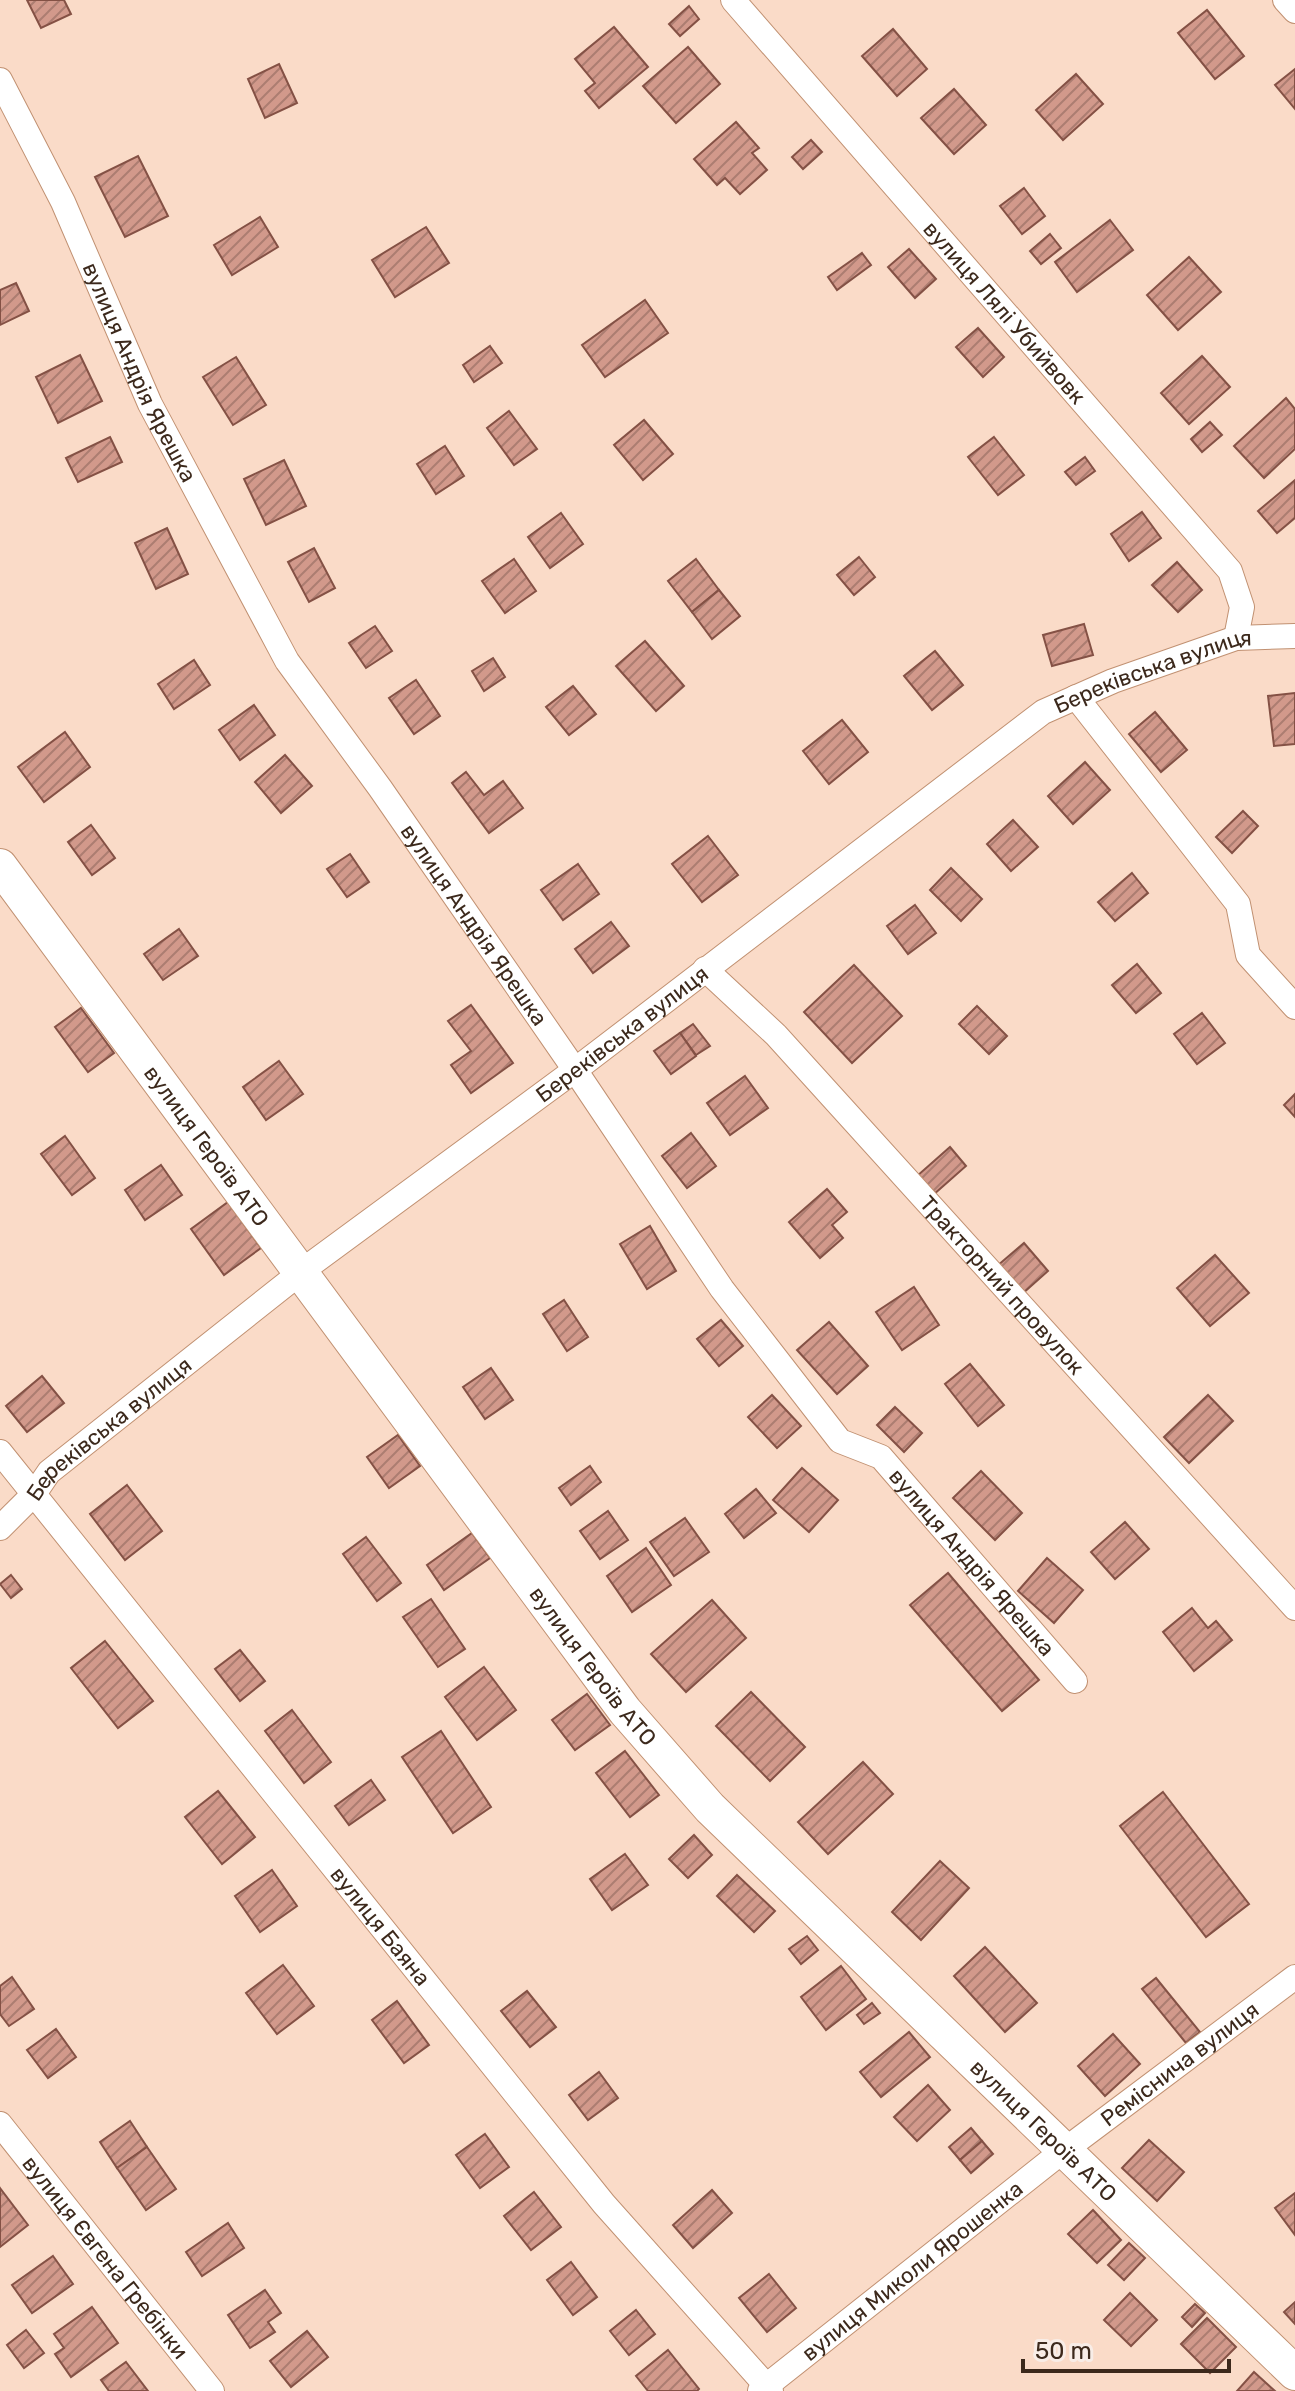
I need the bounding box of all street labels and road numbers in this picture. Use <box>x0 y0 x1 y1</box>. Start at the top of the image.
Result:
street label: вулиця Лялі Убийвовк <box>918 215 1092 409</box>
street label: вулиця Андрія Ярешка <box>77 258 203 487</box>
street label: Береківська вулиця <box>1050 624 1252 719</box>
street label: вулиця Андрія Ярешка <box>395 819 554 1031</box>
street label: Береківська вулиця <box>530 960 713 1108</box>
street label: вулиця Героїв АТО <box>139 1060 275 1231</box>
street label: Тракторний провулок <box>914 1190 1090 1380</box>
street label: Береківська вулиця <box>20 1351 197 1506</box>
street label: вулиця Андрія Ярешка <box>883 1463 1061 1661</box>
street label: вулиця Героїв АТО <box>524 1581 663 1751</box>
street label: вулиця Баяна <box>325 1861 437 1991</box>
street label: Реміснича вулиця <box>1095 1996 1264 2132</box>
street label: вулиця Героїв АТО <box>965 2054 1123 2207</box>
street label: вулиця Євгена Гребінки <box>17 2150 195 2364</box>
street label: вулиця Миколи Ярошенка <box>796 2175 1028 2366</box>

